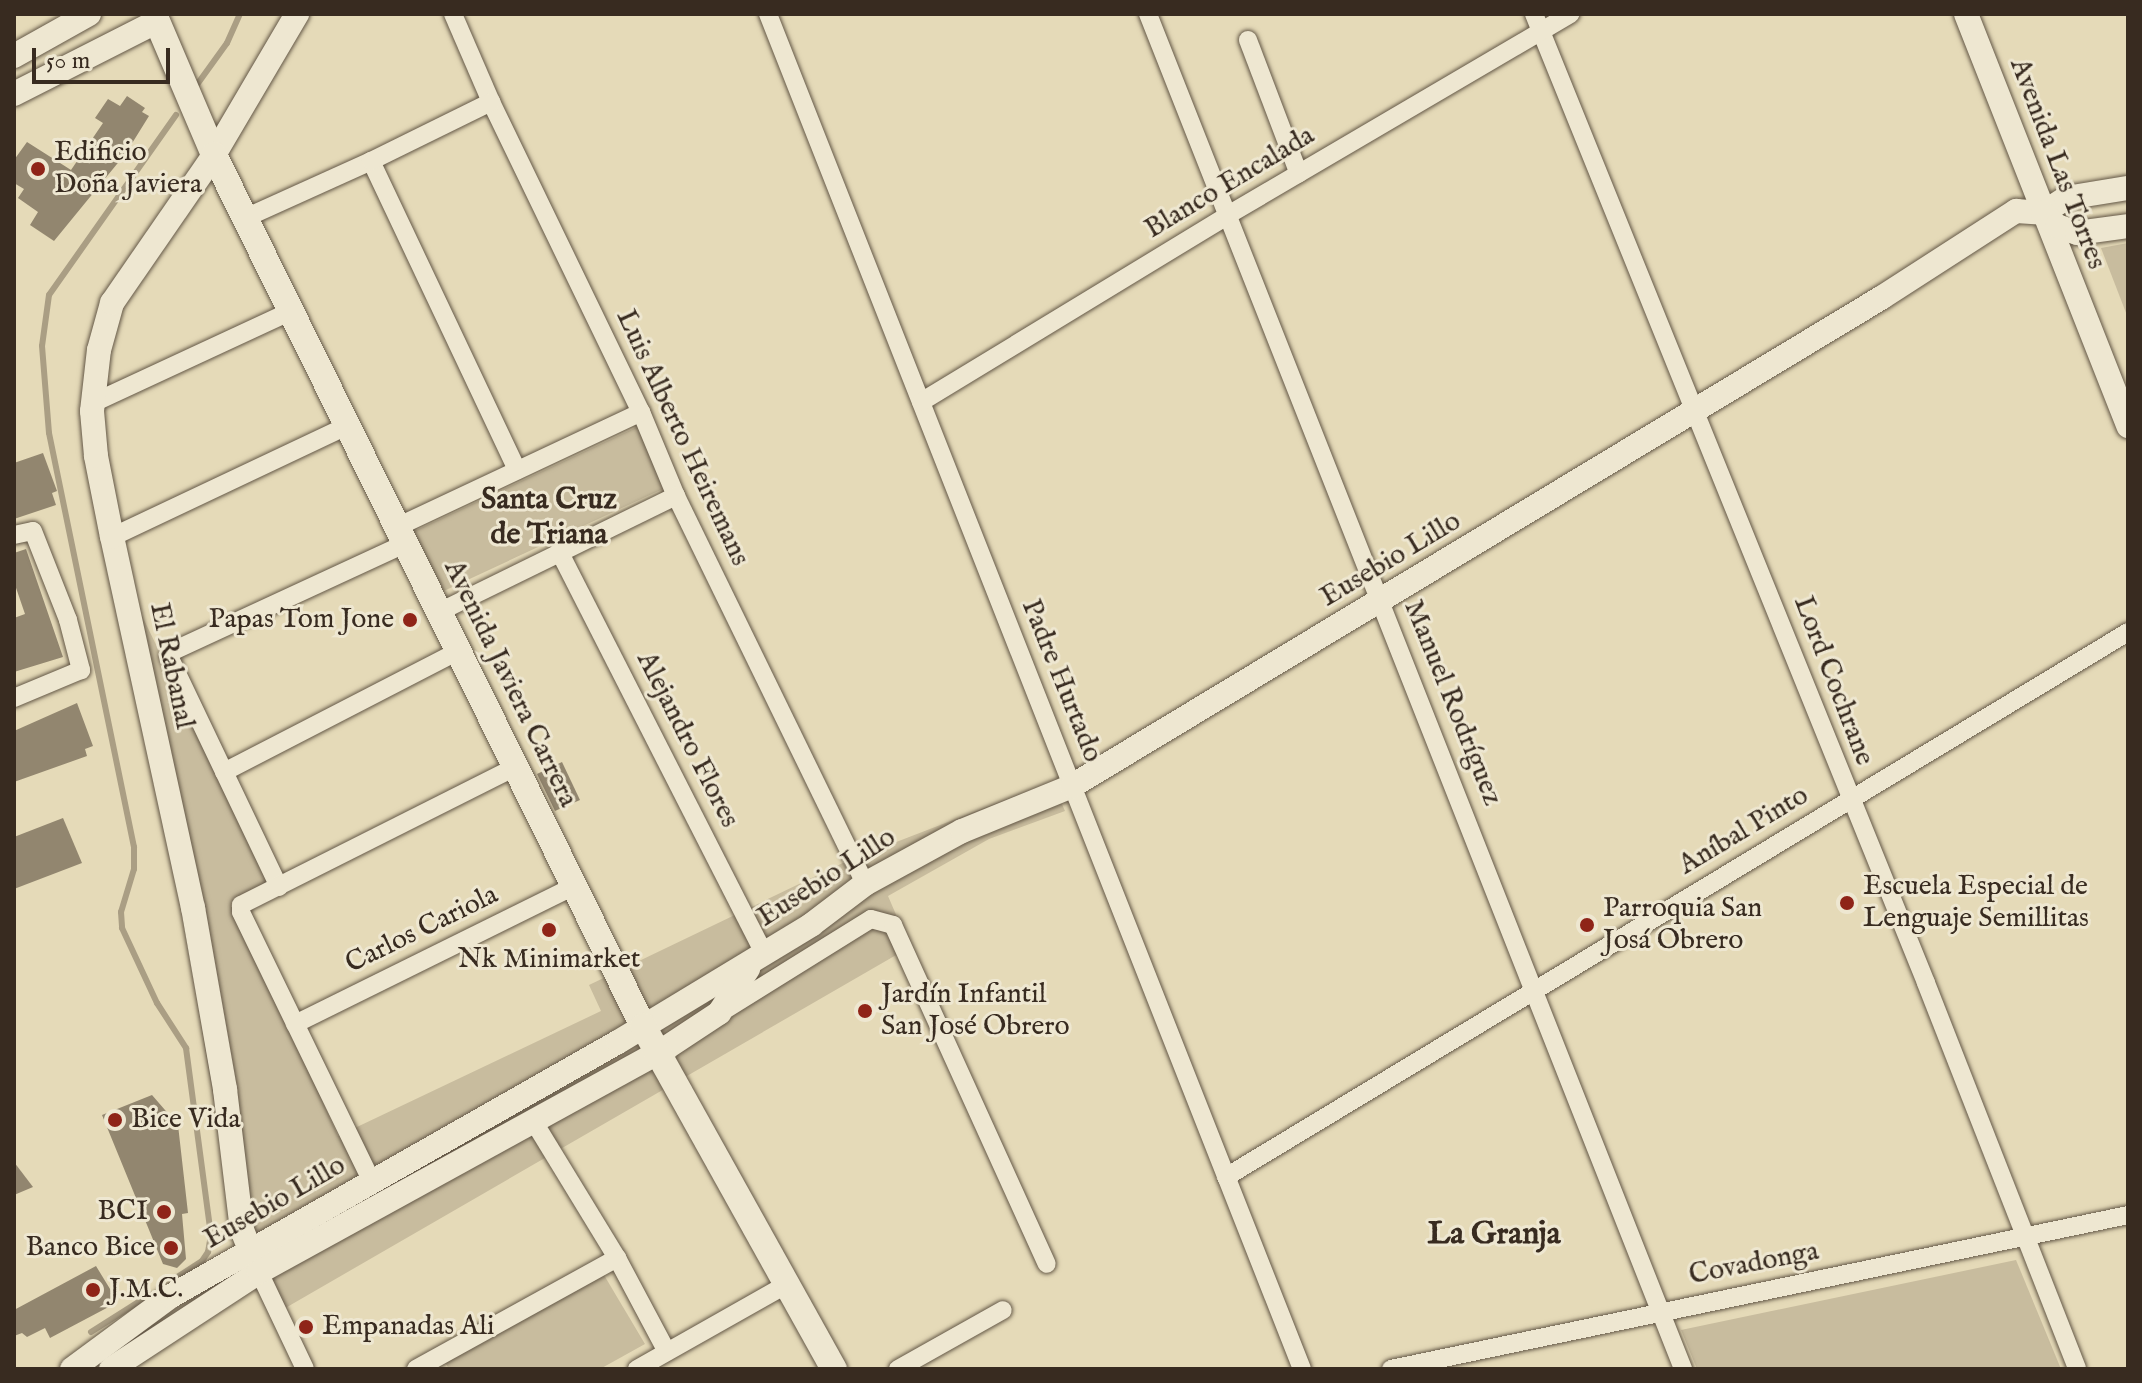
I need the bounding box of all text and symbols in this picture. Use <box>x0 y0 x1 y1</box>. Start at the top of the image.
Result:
scale bar <box>36 32 174 82</box>
text: 50 m <box>46 46 90 77</box>
street label: Avenida Las Torres <box>2001 54 2113 274</box>
street label: Blanco Encalada <box>1139 119 1321 247</box>
place label: Edificio Doña Javiera <box>54 136 202 202</box>
marker: Edificio Doña Javiera <box>29 160 47 178</box>
street label: Luis Alberto Heiremans <box>608 305 756 571</box>
district label: Santa Cruz de Triana <box>481 482 617 552</box>
street label: Eusebio Lillo <box>1315 505 1467 615</box>
street label: Avenida Javiera Carrera <box>436 555 584 813</box>
street label: Lord Cochrane <box>1785 592 1881 770</box>
street label: Padre Hurtado <box>1013 595 1109 767</box>
street label: Manuel Rodríguez <box>1395 595 1509 811</box>
street label: El Rabanal <box>141 600 201 732</box>
place label: Papas Tom Jone <box>208 603 394 637</box>
marker: Papas Tom Jone <box>401 611 419 629</box>
street label: Alejandro Flores <box>628 647 746 833</box>
street label: Aníbal Pinto <box>1673 779 1815 883</box>
street label: Eusebio Lillo <box>752 821 902 935</box>
place label: Escuela Especial de Lenguaje Semillitas <box>1863 870 2089 936</box>
street label: Carlos Cariola <box>340 879 504 981</box>
place label: Parroquia San Josá Obrero <box>1603 892 1762 958</box>
marker: Escuela Especial de Lenguaje Semillitas <box>1838 894 1856 912</box>
marker: Parroquia San Josá Obrero <box>1578 916 1596 934</box>
marker: Nk Minimarket <box>540 921 558 939</box>
place label: Nk Minimarket <box>458 943 640 977</box>
place label: Jardín Infantil San José Obrero <box>881 978 1070 1044</box>
marker: Jardín Infantil San José Obrero <box>856 1002 874 1020</box>
place label: Bice Vida <box>131 1103 241 1137</box>
marker: Bice Vida <box>106 1111 124 1129</box>
street label: Eusebio Lillo <box>198 1149 352 1257</box>
place label: BCI <box>97 1195 148 1229</box>
marker: BCI <box>155 1203 173 1221</box>
district label: La Granja <box>1428 1216 1560 1254</box>
place label: Banco Bice <box>25 1231 155 1265</box>
street label: Covadonga <box>1686 1235 1822 1293</box>
marker: Banco Bice <box>162 1239 180 1257</box>
place label: J.M.C. <box>109 1273 183 1307</box>
marker: J.M.C. <box>84 1281 102 1299</box>
place label: Empanadas Ali <box>322 1310 494 1344</box>
marker: Empanadas Ali <box>297 1318 315 1336</box>

